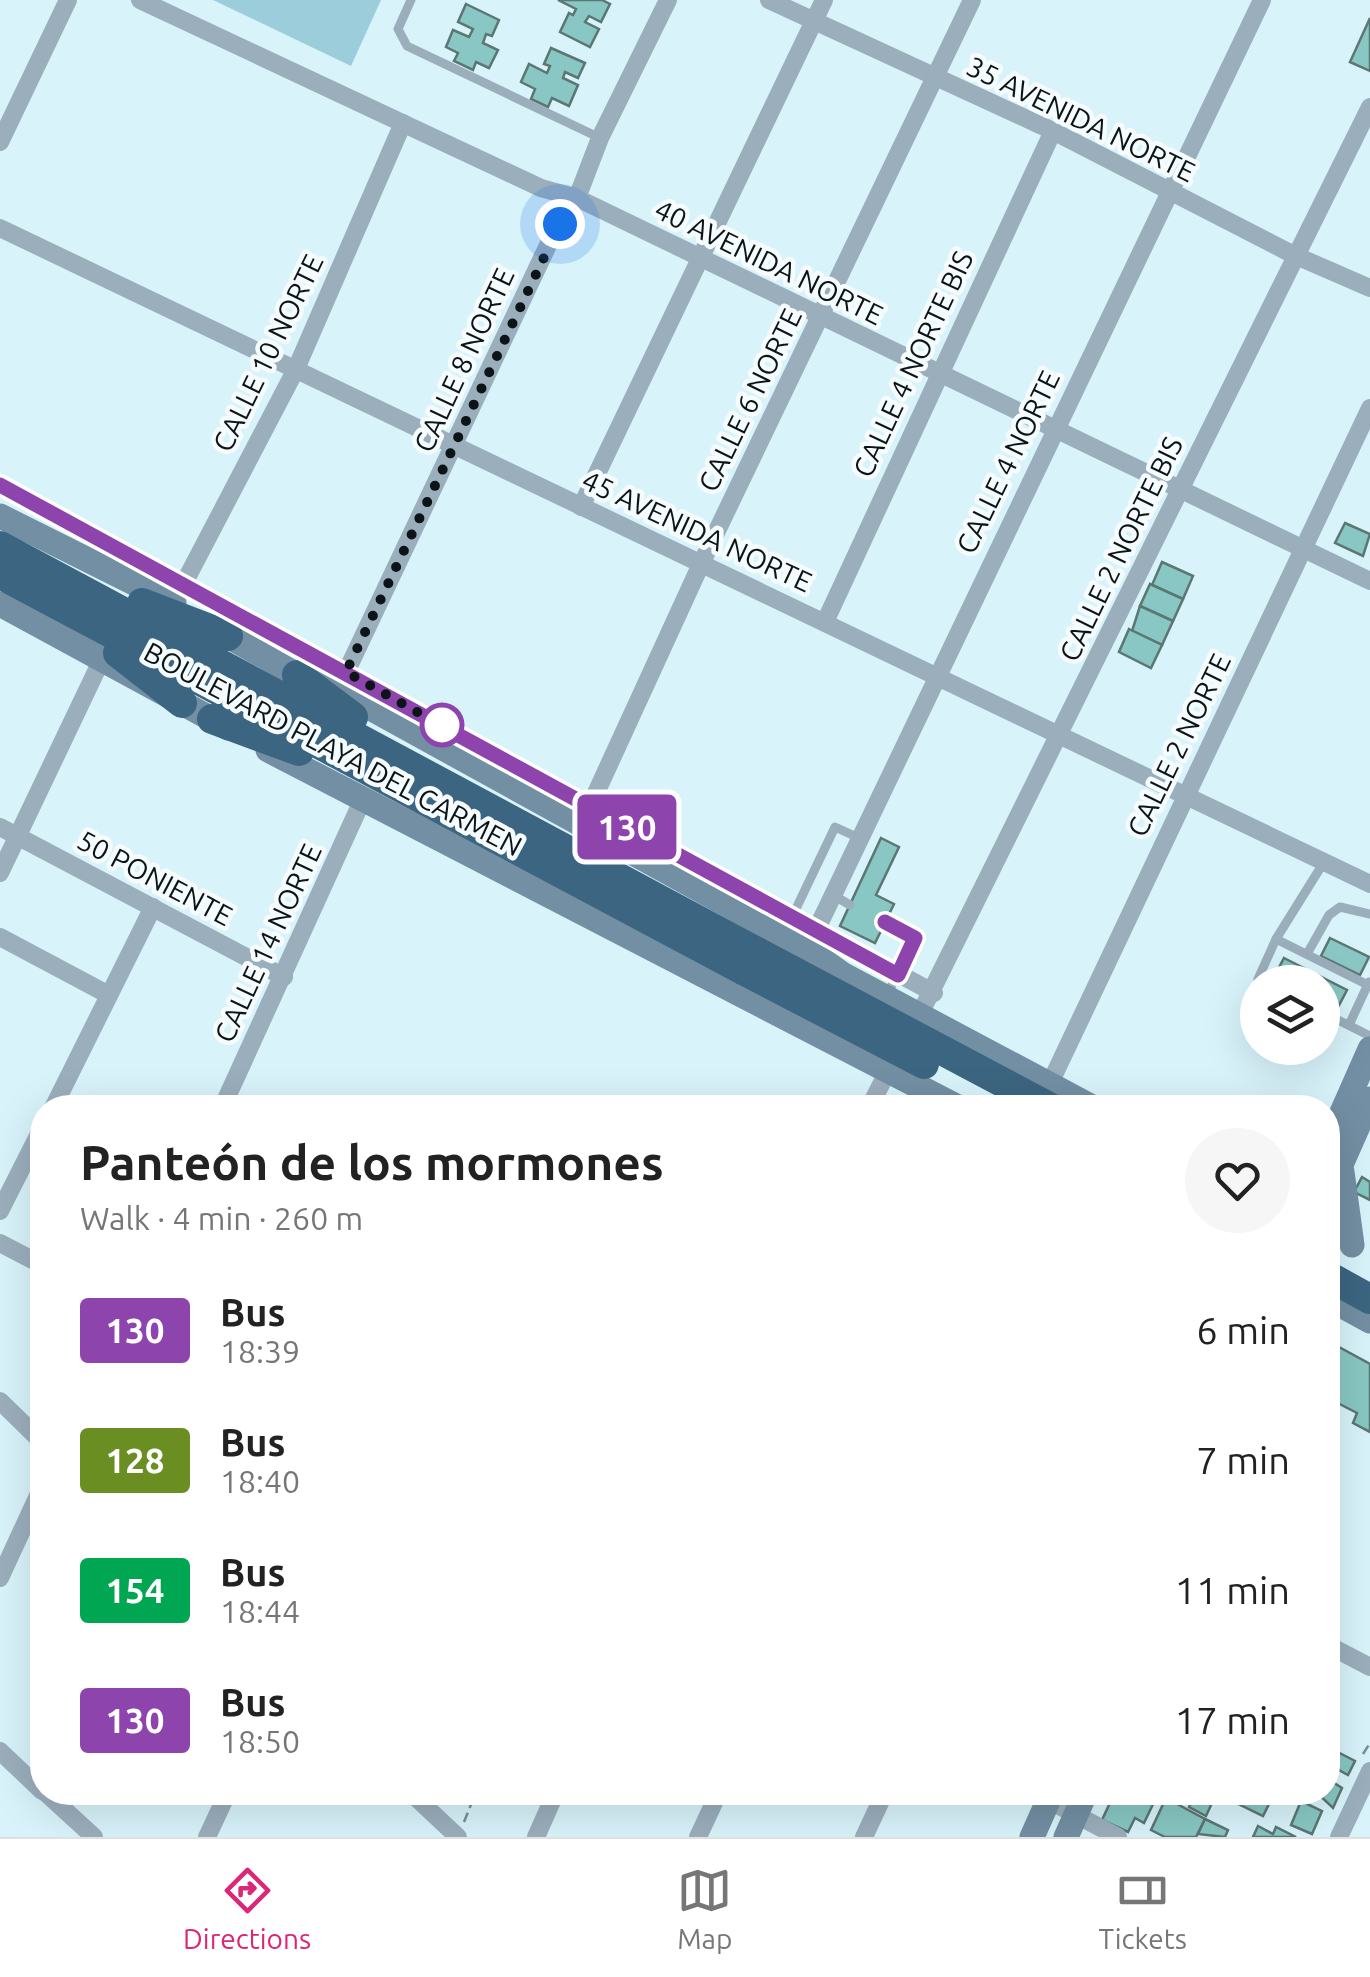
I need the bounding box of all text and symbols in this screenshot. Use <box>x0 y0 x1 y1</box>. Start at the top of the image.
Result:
street label: 35 AVENIDA NORTE <box>962 50 1200 187</box>
street label: 40 AVENIDA NORTE <box>650 193 888 330</box>
your location <box>535 199 585 249</box>
street label: CALLE 4 NORTE BIS <box>847 246 978 482</box>
street label: CALLE 10 NORTE <box>206 249 329 456</box>
street label: CALLE 8 NORTE <box>407 263 520 457</box>
street label: CALLE 6 NORTE <box>692 303 807 496</box>
street label: CALLE 4 NORTE <box>950 365 1065 558</box>
street label: CALLE 2 NORTE BIS <box>1053 432 1188 666</box>
street label: 45 AVENIDA NORTE <box>577 464 817 597</box>
street label: BOULEVARD PLAYA DEL CARMEN <box>139 636 527 862</box>
street label: CALLE 2 NORTE <box>1121 648 1236 841</box>
unlabelled marker <box>421 704 463 746</box>
line badge: 130 <box>570 794 684 860</box>
text: 130 <box>597 807 657 847</box>
street label: 50 PONIENTE <box>73 824 238 931</box>
street label: CALLE 14 NORTE <box>208 839 327 1047</box>
map controls <box>1240 965 1340 1065</box>
button: layers <box>1240 965 1340 1065</box>
button: heart <box>1185 1128 1290 1233</box>
text: Panteón de los mormones <box>80 1135 664 1189</box>
text: Walk · 4 min · 260 m <box>80 1200 363 1236</box>
text: Bus <box>220 1291 285 1333</box>
text: 6 min <box>1196 1309 1290 1351</box>
text: 130 <box>105 1310 165 1350</box>
text: 18:39 <box>220 1333 300 1369</box>
text: Bus <box>220 1421 285 1463</box>
text: 7 min <box>1196 1439 1290 1481</box>
text: 128 <box>105 1440 165 1480</box>
text: 18:40 <box>220 1463 300 1499</box>
text: Bus <box>220 1551 285 1593</box>
text: 11 min <box>1175 1569 1290 1611</box>
text: 154 <box>105 1570 165 1610</box>
text: 18:44 <box>220 1593 300 1629</box>
text: Bus <box>220 1681 285 1723</box>
text: 17 min <box>1175 1699 1290 1741</box>
text: 130 <box>105 1700 165 1740</box>
text: 18:50 <box>220 1723 300 1759</box>
tab: Directions <box>183 1863 311 1954</box>
tab: Map <box>677 1863 732 1954</box>
tab: Tickets <box>1099 1863 1187 1954</box>

